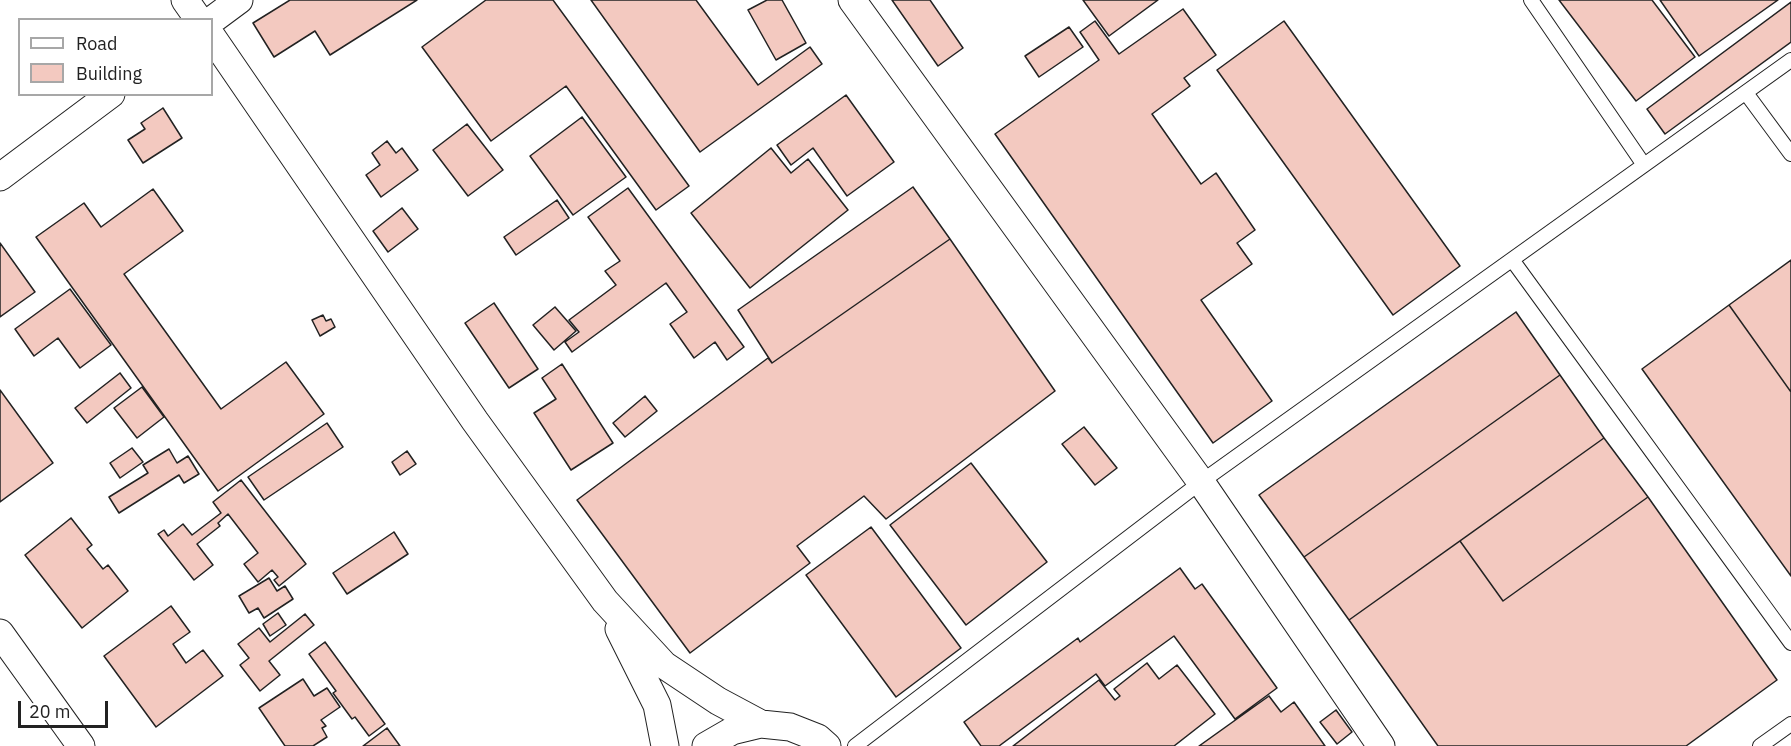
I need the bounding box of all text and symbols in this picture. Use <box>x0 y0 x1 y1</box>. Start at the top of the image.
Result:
legend <box>18 18 213 96</box>
text: Road <box>76 32 117 55</box>
text: Building <box>76 62 142 85</box>
scale bar <box>21 689 111 727</box>
text: 20 m <box>29 700 71 723</box>

